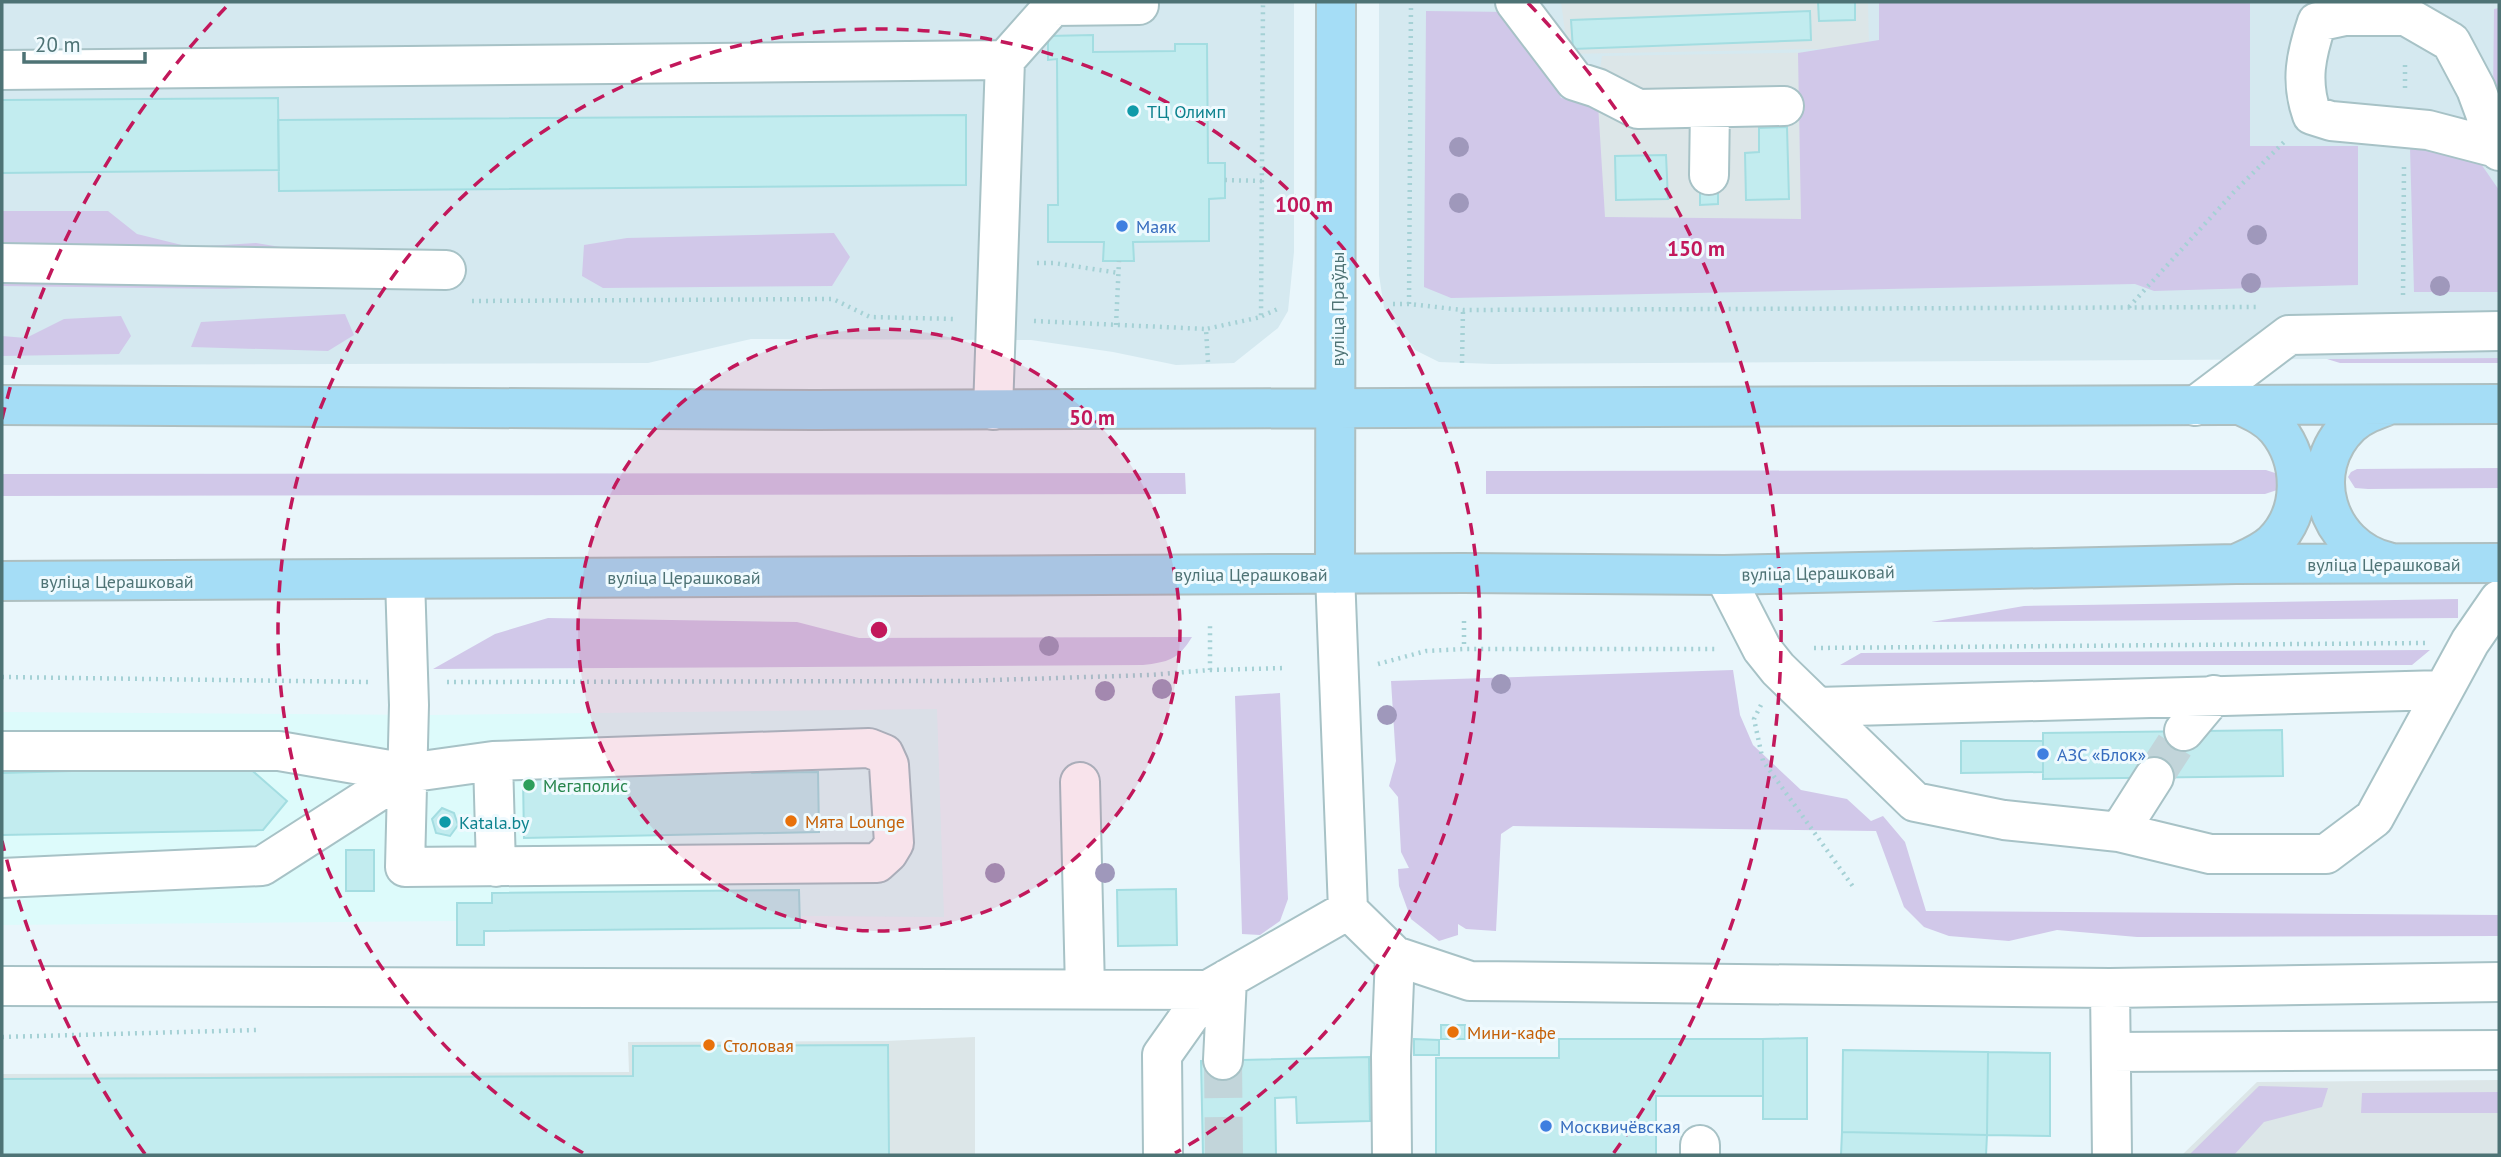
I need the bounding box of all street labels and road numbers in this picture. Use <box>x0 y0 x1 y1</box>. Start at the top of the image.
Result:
street label: вуліца Праўды <box>1326 252 1349 366</box>
street label: вуліца Церашковай <box>2307 553 2461 576</box>
street label: вуліца Церашковай <box>1741 560 1895 586</box>
street label: вуліца Церашковай <box>1174 563 1328 586</box>
street label: вуліца Церашковай <box>607 566 761 589</box>
street label: вуліца Церашковай <box>40 570 194 593</box>

